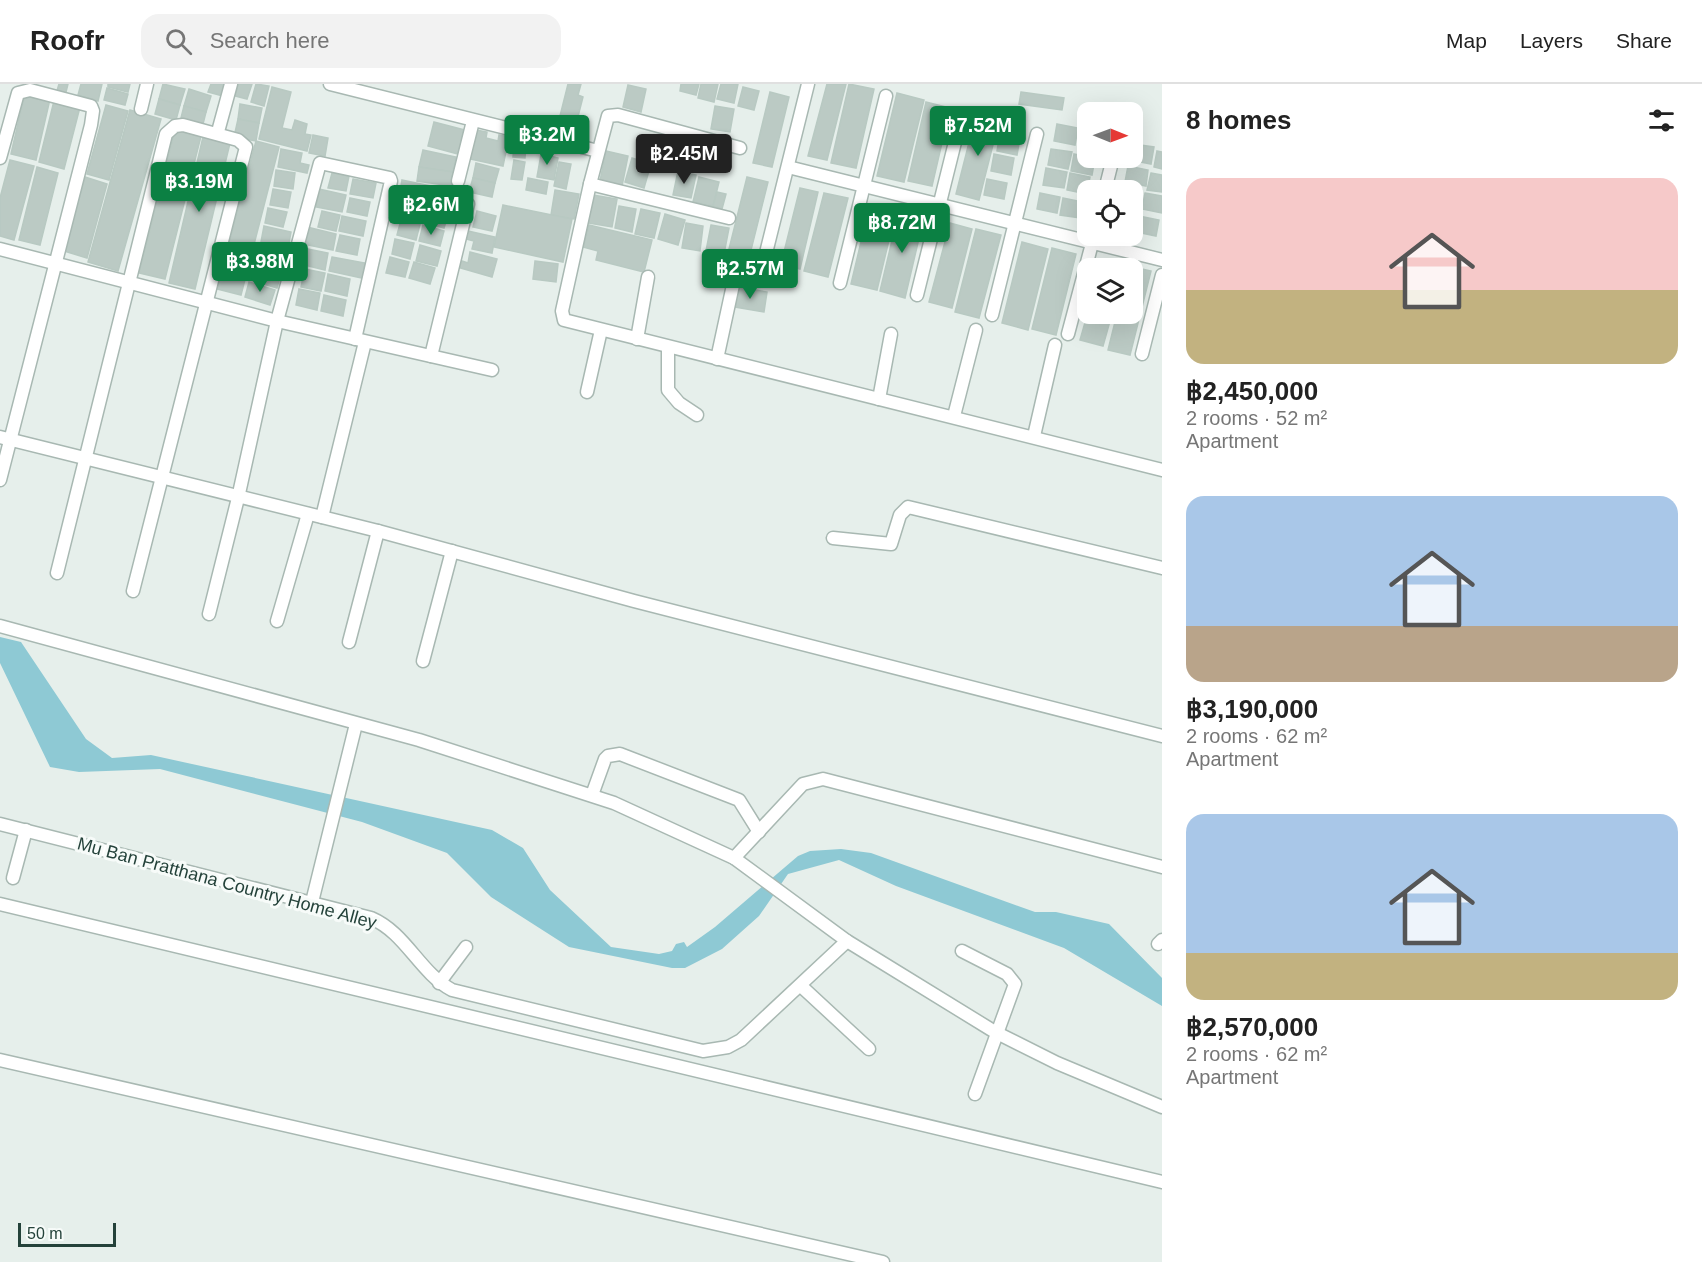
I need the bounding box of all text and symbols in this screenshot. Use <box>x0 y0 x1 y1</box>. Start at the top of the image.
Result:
search box <box>141 14 561 68</box>
text: Roofr <box>30 25 105 56</box>
icon: search <box>162 25 195 58</box>
text: Search here <box>210 28 330 53</box>
text: Map <box>1446 29 1487 52</box>
text: Layers <box>1520 29 1583 52</box>
text: Share <box>1616 29 1672 52</box>
north arrow <box>1077 102 1143 168</box>
map controls <box>1077 102 1143 324</box>
icon: filters <box>1645 104 1678 137</box>
text: 8 homes <box>1186 105 1292 135</box>
pin: ฿7.52M <box>929 106 1027 157</box>
text: ฿7.52M <box>944 114 1012 136</box>
pin: ฿3.2M <box>505 115 589 166</box>
text: ฿3.2M <box>518 123 576 145</box>
pin: ฿2.45M <box>635 134 733 185</box>
text: ฿2.45M <box>650 142 718 164</box>
pin: ฿3.19M <box>150 162 248 213</box>
text: ฿3.19M <box>165 170 233 192</box>
button: locate <box>1077 180 1143 246</box>
pin: ฿2.6M <box>389 185 473 236</box>
text: ฿2.6M <box>402 193 460 215</box>
pin: ฿8.72M <box>853 203 951 254</box>
text: ฿8.72M <box>868 211 936 233</box>
icon: home <box>1378 217 1486 325</box>
pin: ฿3.98M <box>211 242 309 293</box>
pin: ฿2.57M <box>701 249 799 300</box>
text: ฿3.98M <box>226 250 294 272</box>
text: ฿2.57M <box>716 257 784 279</box>
button: layers <box>1077 258 1143 324</box>
text: ฿2,450,000 <box>1186 376 1318 406</box>
text: 2 rooms · 52 m² <box>1186 407 1327 429</box>
text: Apartment <box>1186 430 1278 452</box>
icon: home <box>1378 535 1486 643</box>
text: ฿3,190,000 <box>1186 694 1318 724</box>
text: 2 rooms · 62 m² <box>1186 725 1327 747</box>
text: Apartment <box>1186 748 1278 770</box>
street label: Mu Ban Pratthana Country Home Alley <box>75 833 379 933</box>
icon: home <box>1378 853 1486 961</box>
text: ฿2,570,000 <box>1186 1012 1318 1042</box>
text: 2 rooms · 62 m² <box>1186 1043 1327 1065</box>
text: Apartment <box>1186 1066 1278 1088</box>
scale bar <box>18 1220 116 1248</box>
text: 50 m <box>27 1225 63 1242</box>

